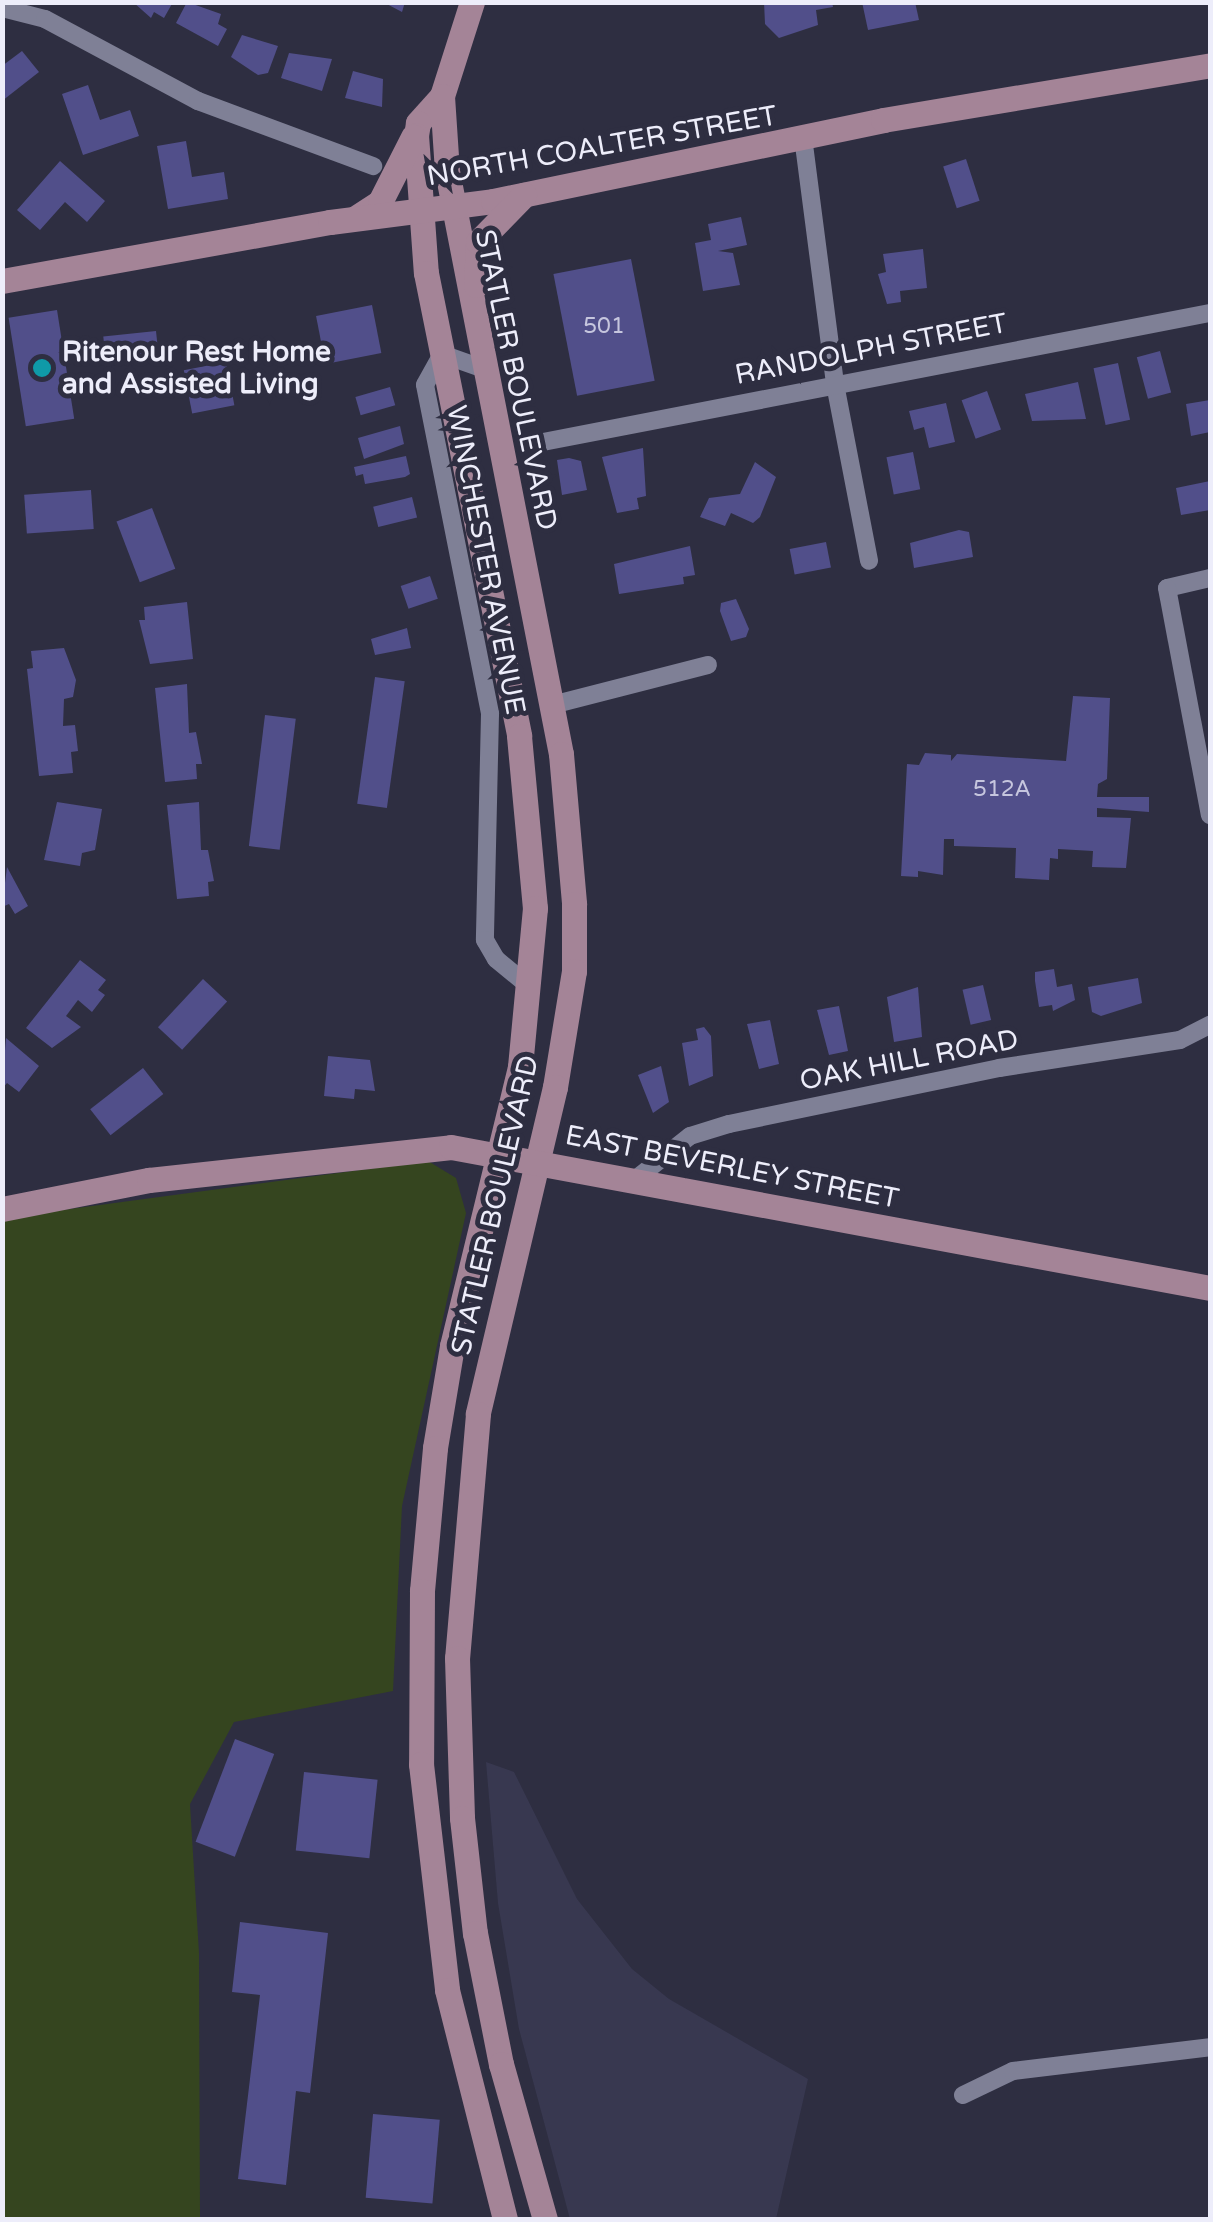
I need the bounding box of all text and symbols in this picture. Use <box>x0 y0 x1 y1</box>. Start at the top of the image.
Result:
street label: NORTH COALTER STREET <box>424 99 780 193</box>
street label: STATLER BOULEVARD <box>468 227 564 533</box>
street label: RANDOLPH STREET <box>732 306 1010 392</box>
house number: 501 <box>583 314 625 340</box>
place label: Ritenour Rest Home and Assisted Living <box>62 335 331 401</box>
marker: Ritenour Rest Home and Assisted Living <box>31 357 53 379</box>
street label: WINCHESTER AVENUE <box>440 403 532 717</box>
house number: 512A <box>973 777 1031 803</box>
street label: OAK HILL ROAD <box>797 1022 1021 1098</box>
street label: STATLER BOULEVARD <box>444 1052 546 1358</box>
street label: EAST BEVERLEY STREET <box>562 1118 902 1216</box>

